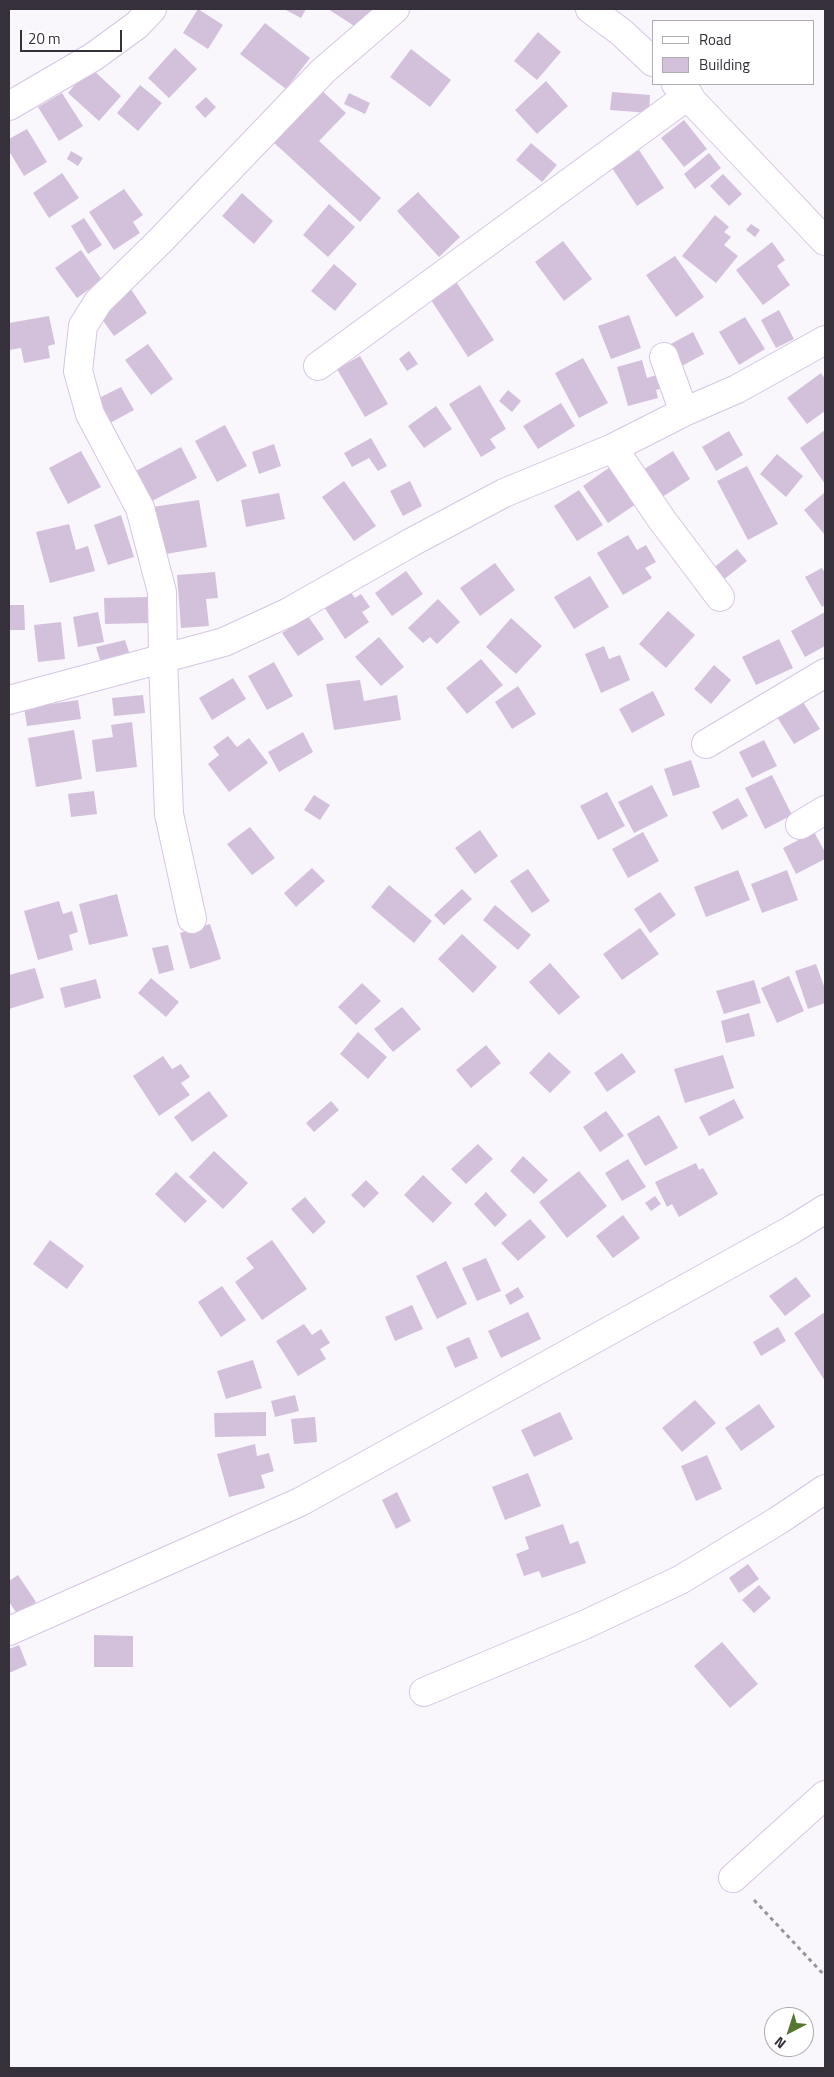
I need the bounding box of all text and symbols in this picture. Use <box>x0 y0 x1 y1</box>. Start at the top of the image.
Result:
scale bar <box>22 20 125 52</box>
legend <box>652 20 814 85</box>
text: 20 m <box>28 27 61 50</box>
text: Road <box>699 28 731 51</box>
text: Building <box>699 53 750 76</box>
north arrow <box>764 2007 814 2057</box>
text: N <box>769 2032 790 2054</box>

